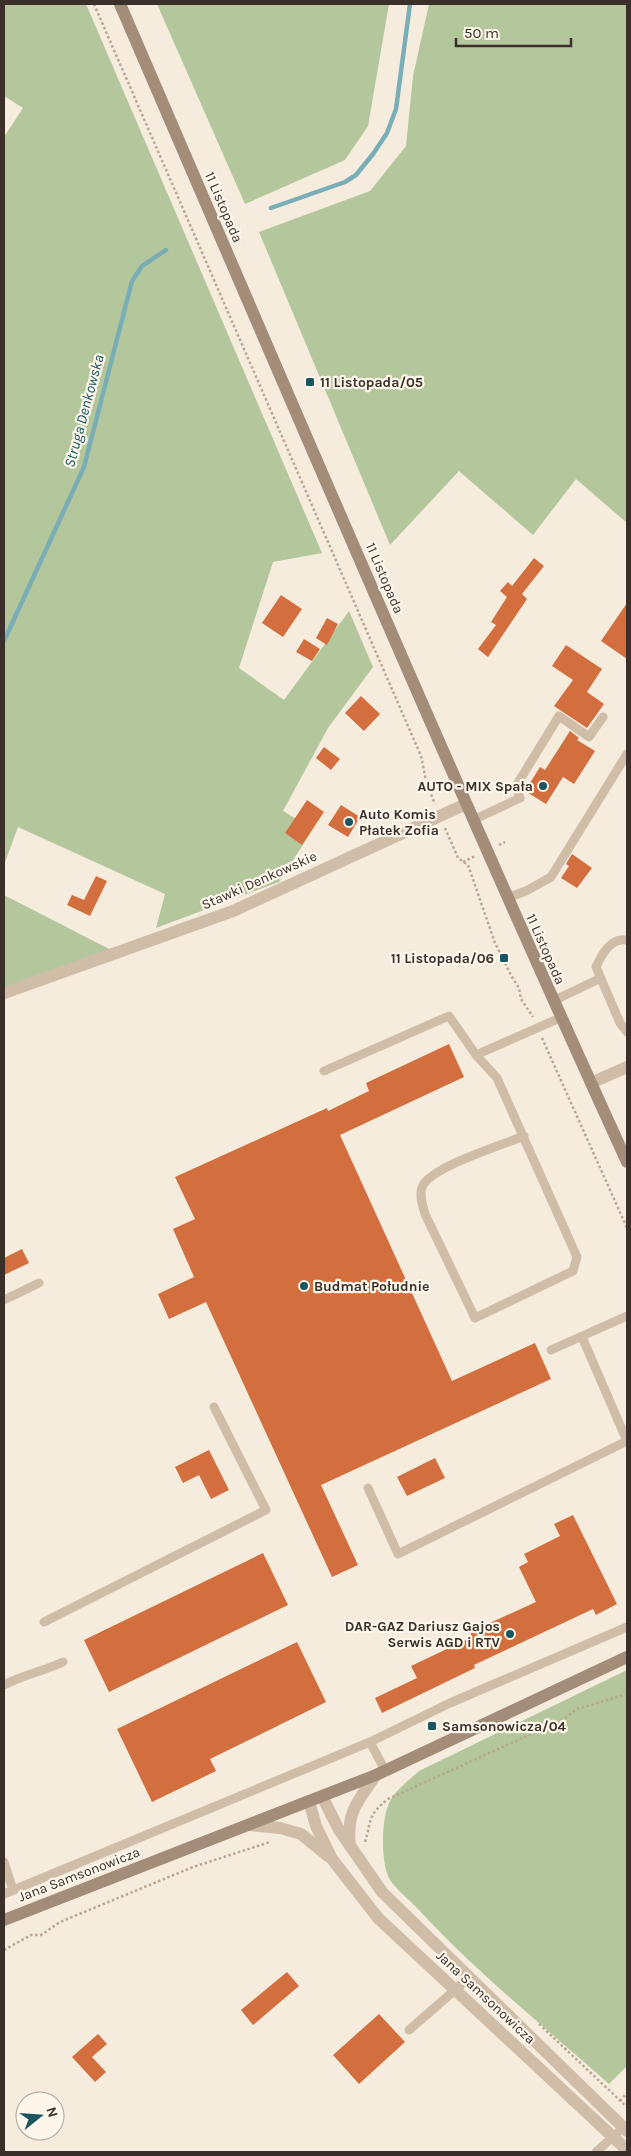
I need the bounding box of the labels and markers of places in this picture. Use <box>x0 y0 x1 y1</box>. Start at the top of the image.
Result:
place label: 11 Listopada/05 <box>320 374 423 391</box>
marker: 11 Listopada/05 <box>304 376 316 388</box>
place label: AUTO - MIX Spała <box>418 778 533 795</box>
marker: AUTO - MIX Spała <box>537 780 549 792</box>
place label: Auto Komis Płatek Zofia <box>359 806 439 839</box>
marker: Auto Komis Płatek Zofia <box>343 816 355 828</box>
place label: 11 Listopada/06 <box>391 950 494 967</box>
marker: 11 Listopada/06 <box>498 952 510 964</box>
place label: Budmat Południe <box>314 1278 429 1295</box>
marker: Budmat Południe <box>298 1280 310 1292</box>
place label: DAR-GAZ Dariusz Gajos Serwis AGD i RTV <box>345 1618 501 1651</box>
marker: DAR-GAZ Dariusz Gajos Serwis AGD i RTV <box>504 1628 516 1640</box>
place label: Samsonowicza/04 <box>442 1718 567 1735</box>
marker: Samsonowicza/04 <box>426 1720 438 1732</box>

